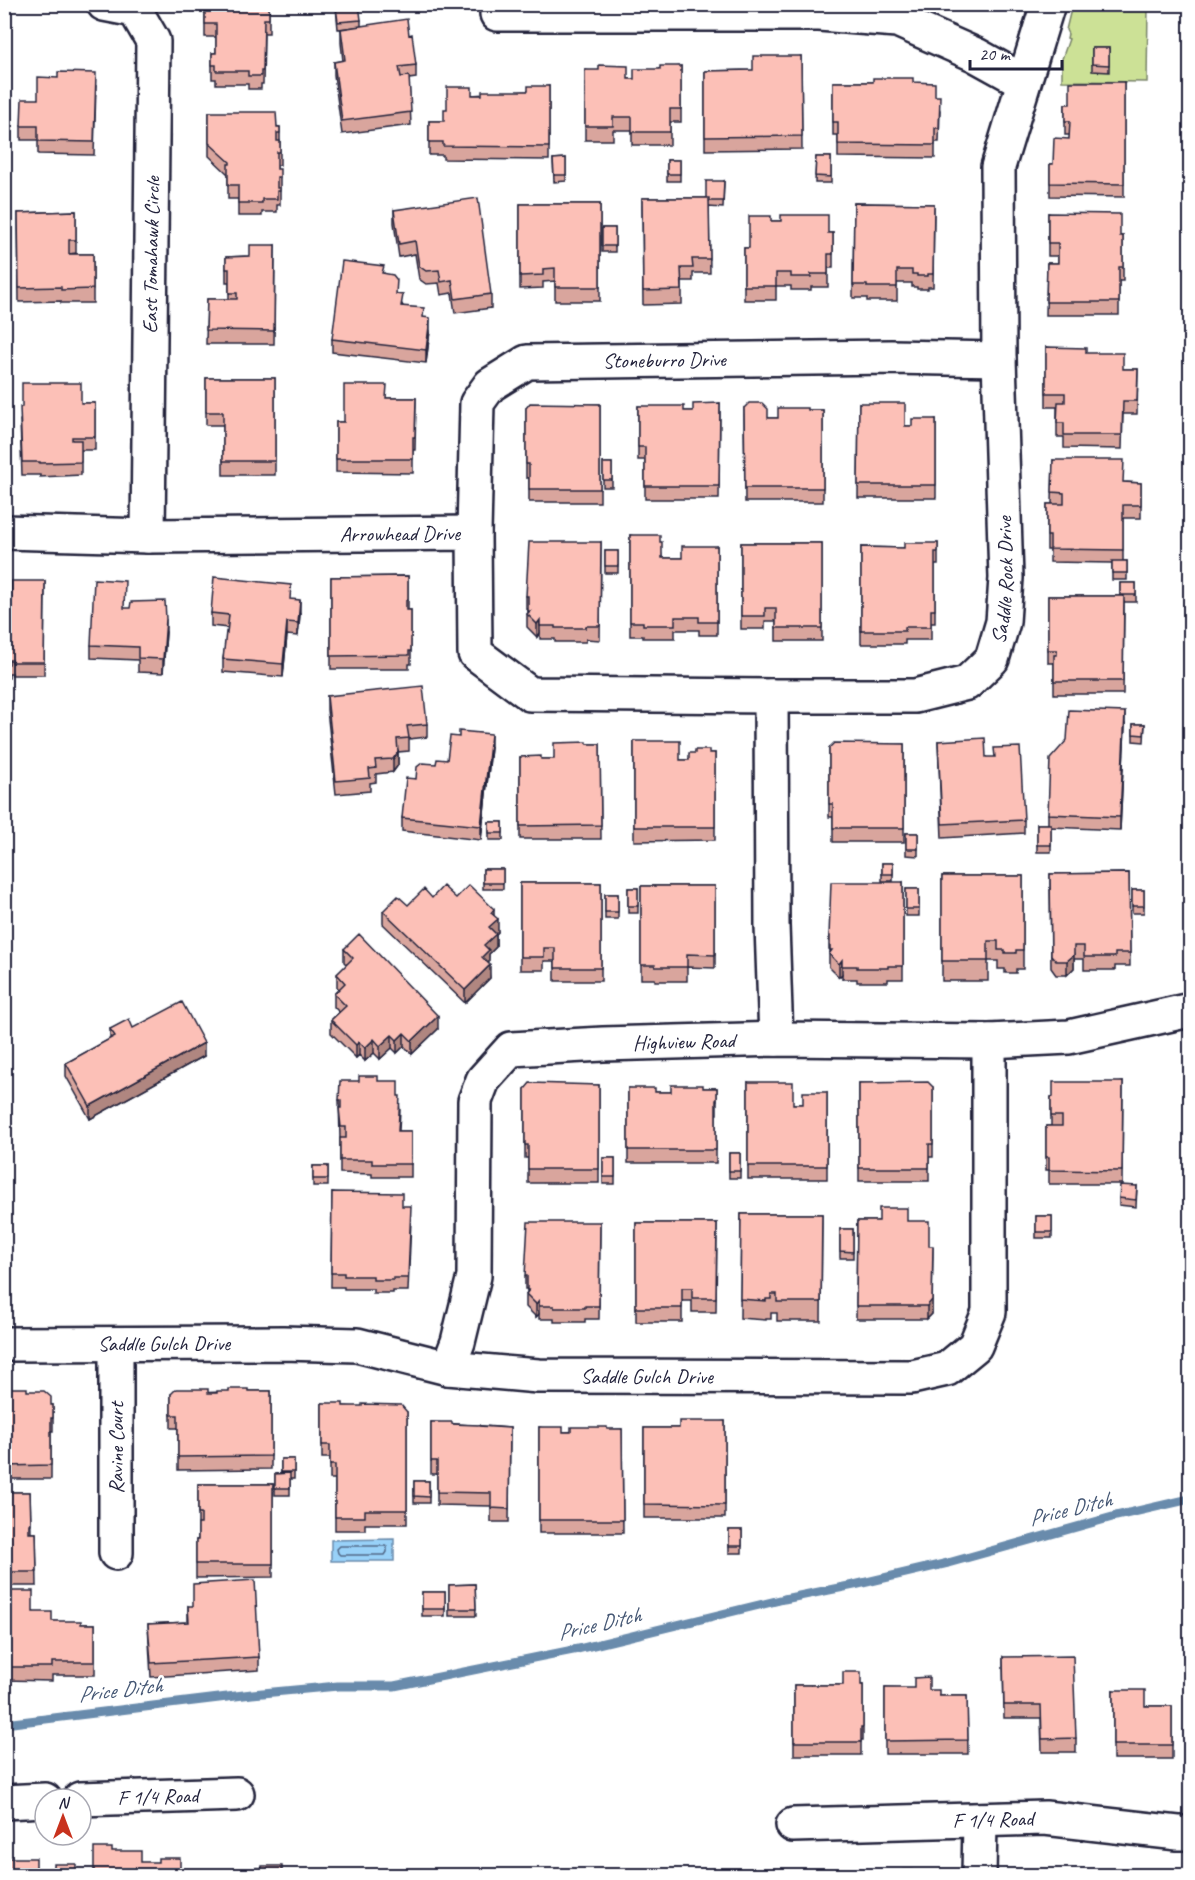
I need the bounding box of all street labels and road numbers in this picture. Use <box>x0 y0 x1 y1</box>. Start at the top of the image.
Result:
street label: East Tomahawk Circle <box>137 175 165 334</box>
street label: Stoneburro Drive <box>602 346 727 374</box>
street label: Saddle Rock Drive <box>984 515 1019 647</box>
street label: Arrowhead Drive <box>340 520 461 547</box>
street label: Highview Road <box>633 1027 739 1056</box>
street label: Saddle Gulch Drive <box>98 1330 231 1357</box>
street label: Saddle Gulch Drive <box>581 1363 714 1389</box>
street label: Ravine Court <box>103 1400 129 1494</box>
street label: F 1/4 Road <box>117 1782 202 1811</box>
street label: F 1/4 Road <box>952 1805 1037 1834</box>

